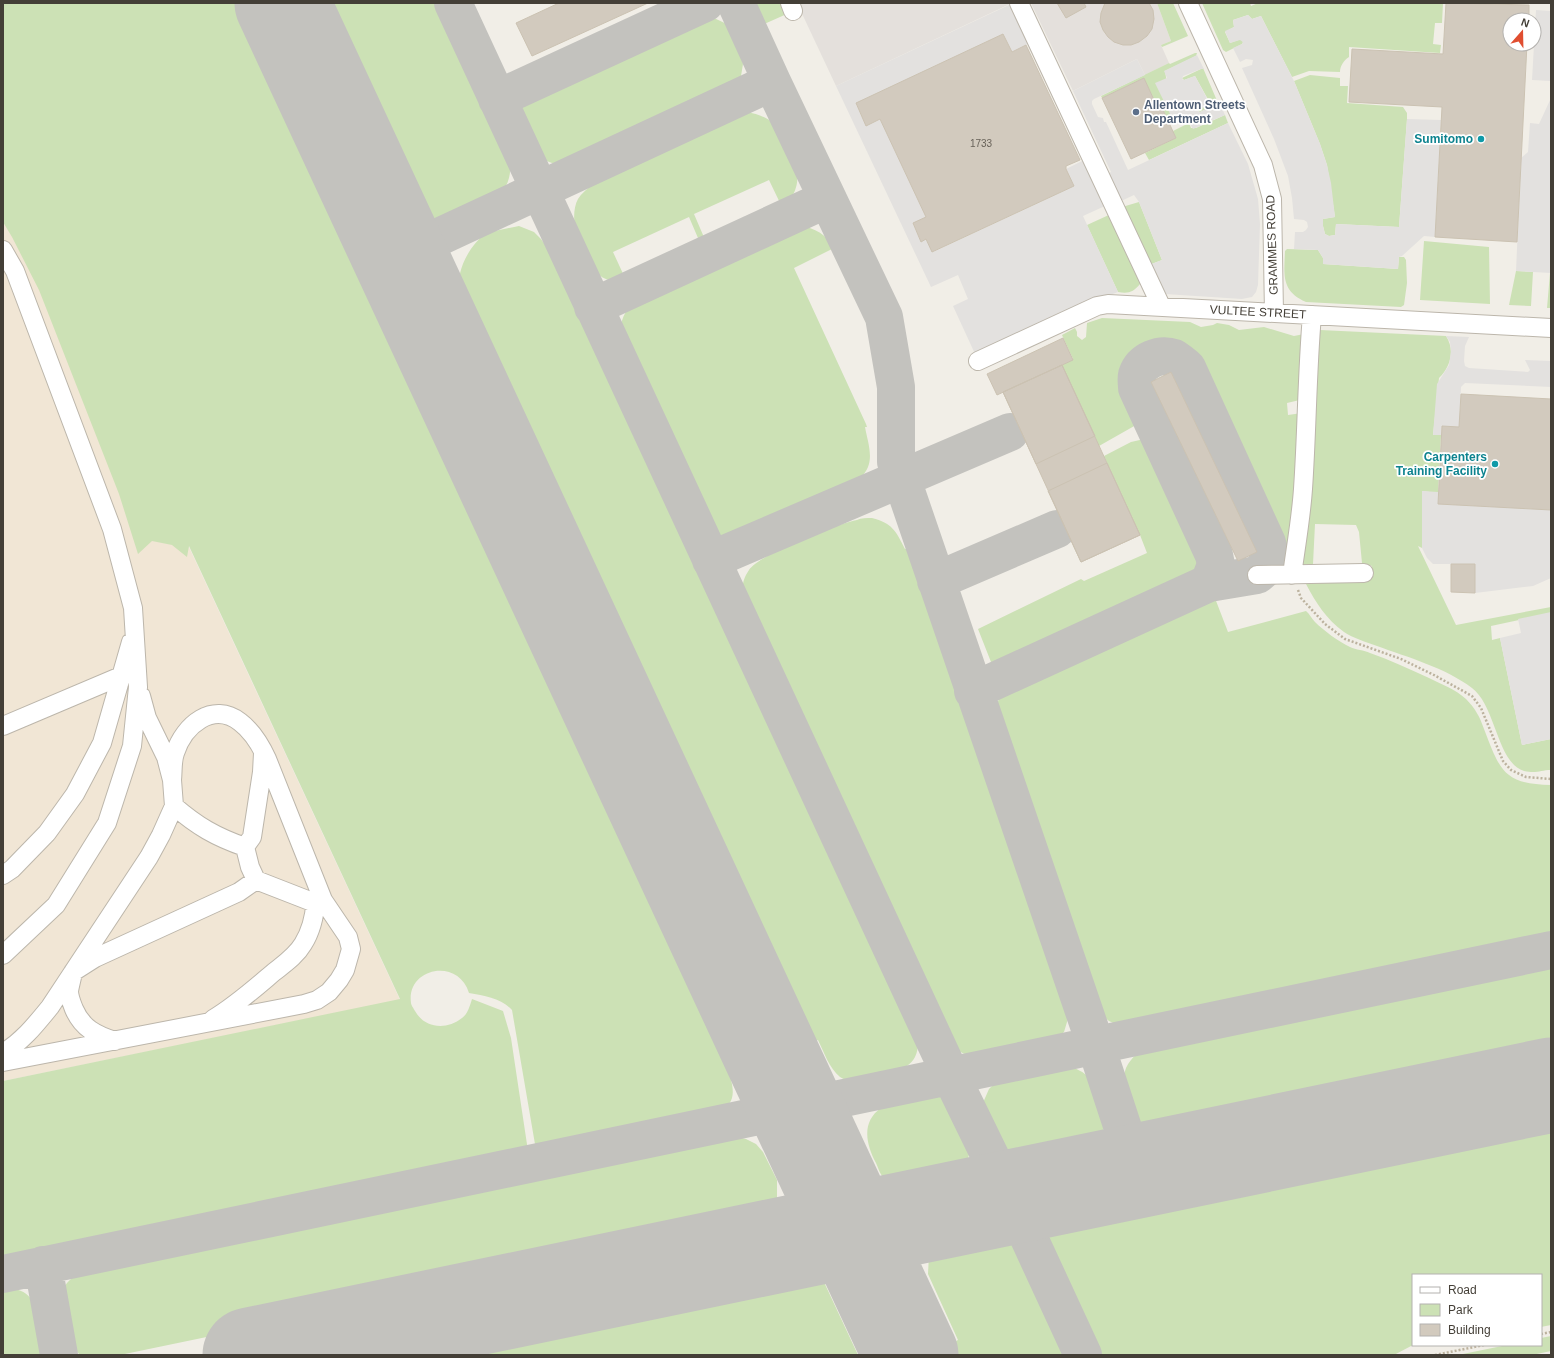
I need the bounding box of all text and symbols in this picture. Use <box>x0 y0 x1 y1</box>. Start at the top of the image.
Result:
north arrow <box>1502 12 1542 52</box>
text: N <box>1520 16 1531 30</box>
place label: Allentown Streets Department <box>1144 98 1246 126</box>
marker: Allentown Streets Department <box>1131 107 1141 117</box>
place label: Sumitomo <box>1414 132 1473 146</box>
marker: Sumitomo <box>1476 134 1486 144</box>
house number: 1733 <box>970 138 993 149</box>
street label: GRAMMES ROAD <box>1263 194 1281 295</box>
street label: VULTEE STREET <box>1209 302 1307 322</box>
place label: Carpenters Training Facility <box>1396 450 1487 478</box>
marker: Carpenters Training Facility <box>1490 459 1500 469</box>
legend <box>1412 1274 1542 1346</box>
text: Road <box>1448 1283 1477 1297</box>
text: Park <box>1448 1303 1474 1317</box>
text: Building <box>1448 1323 1491 1337</box>

